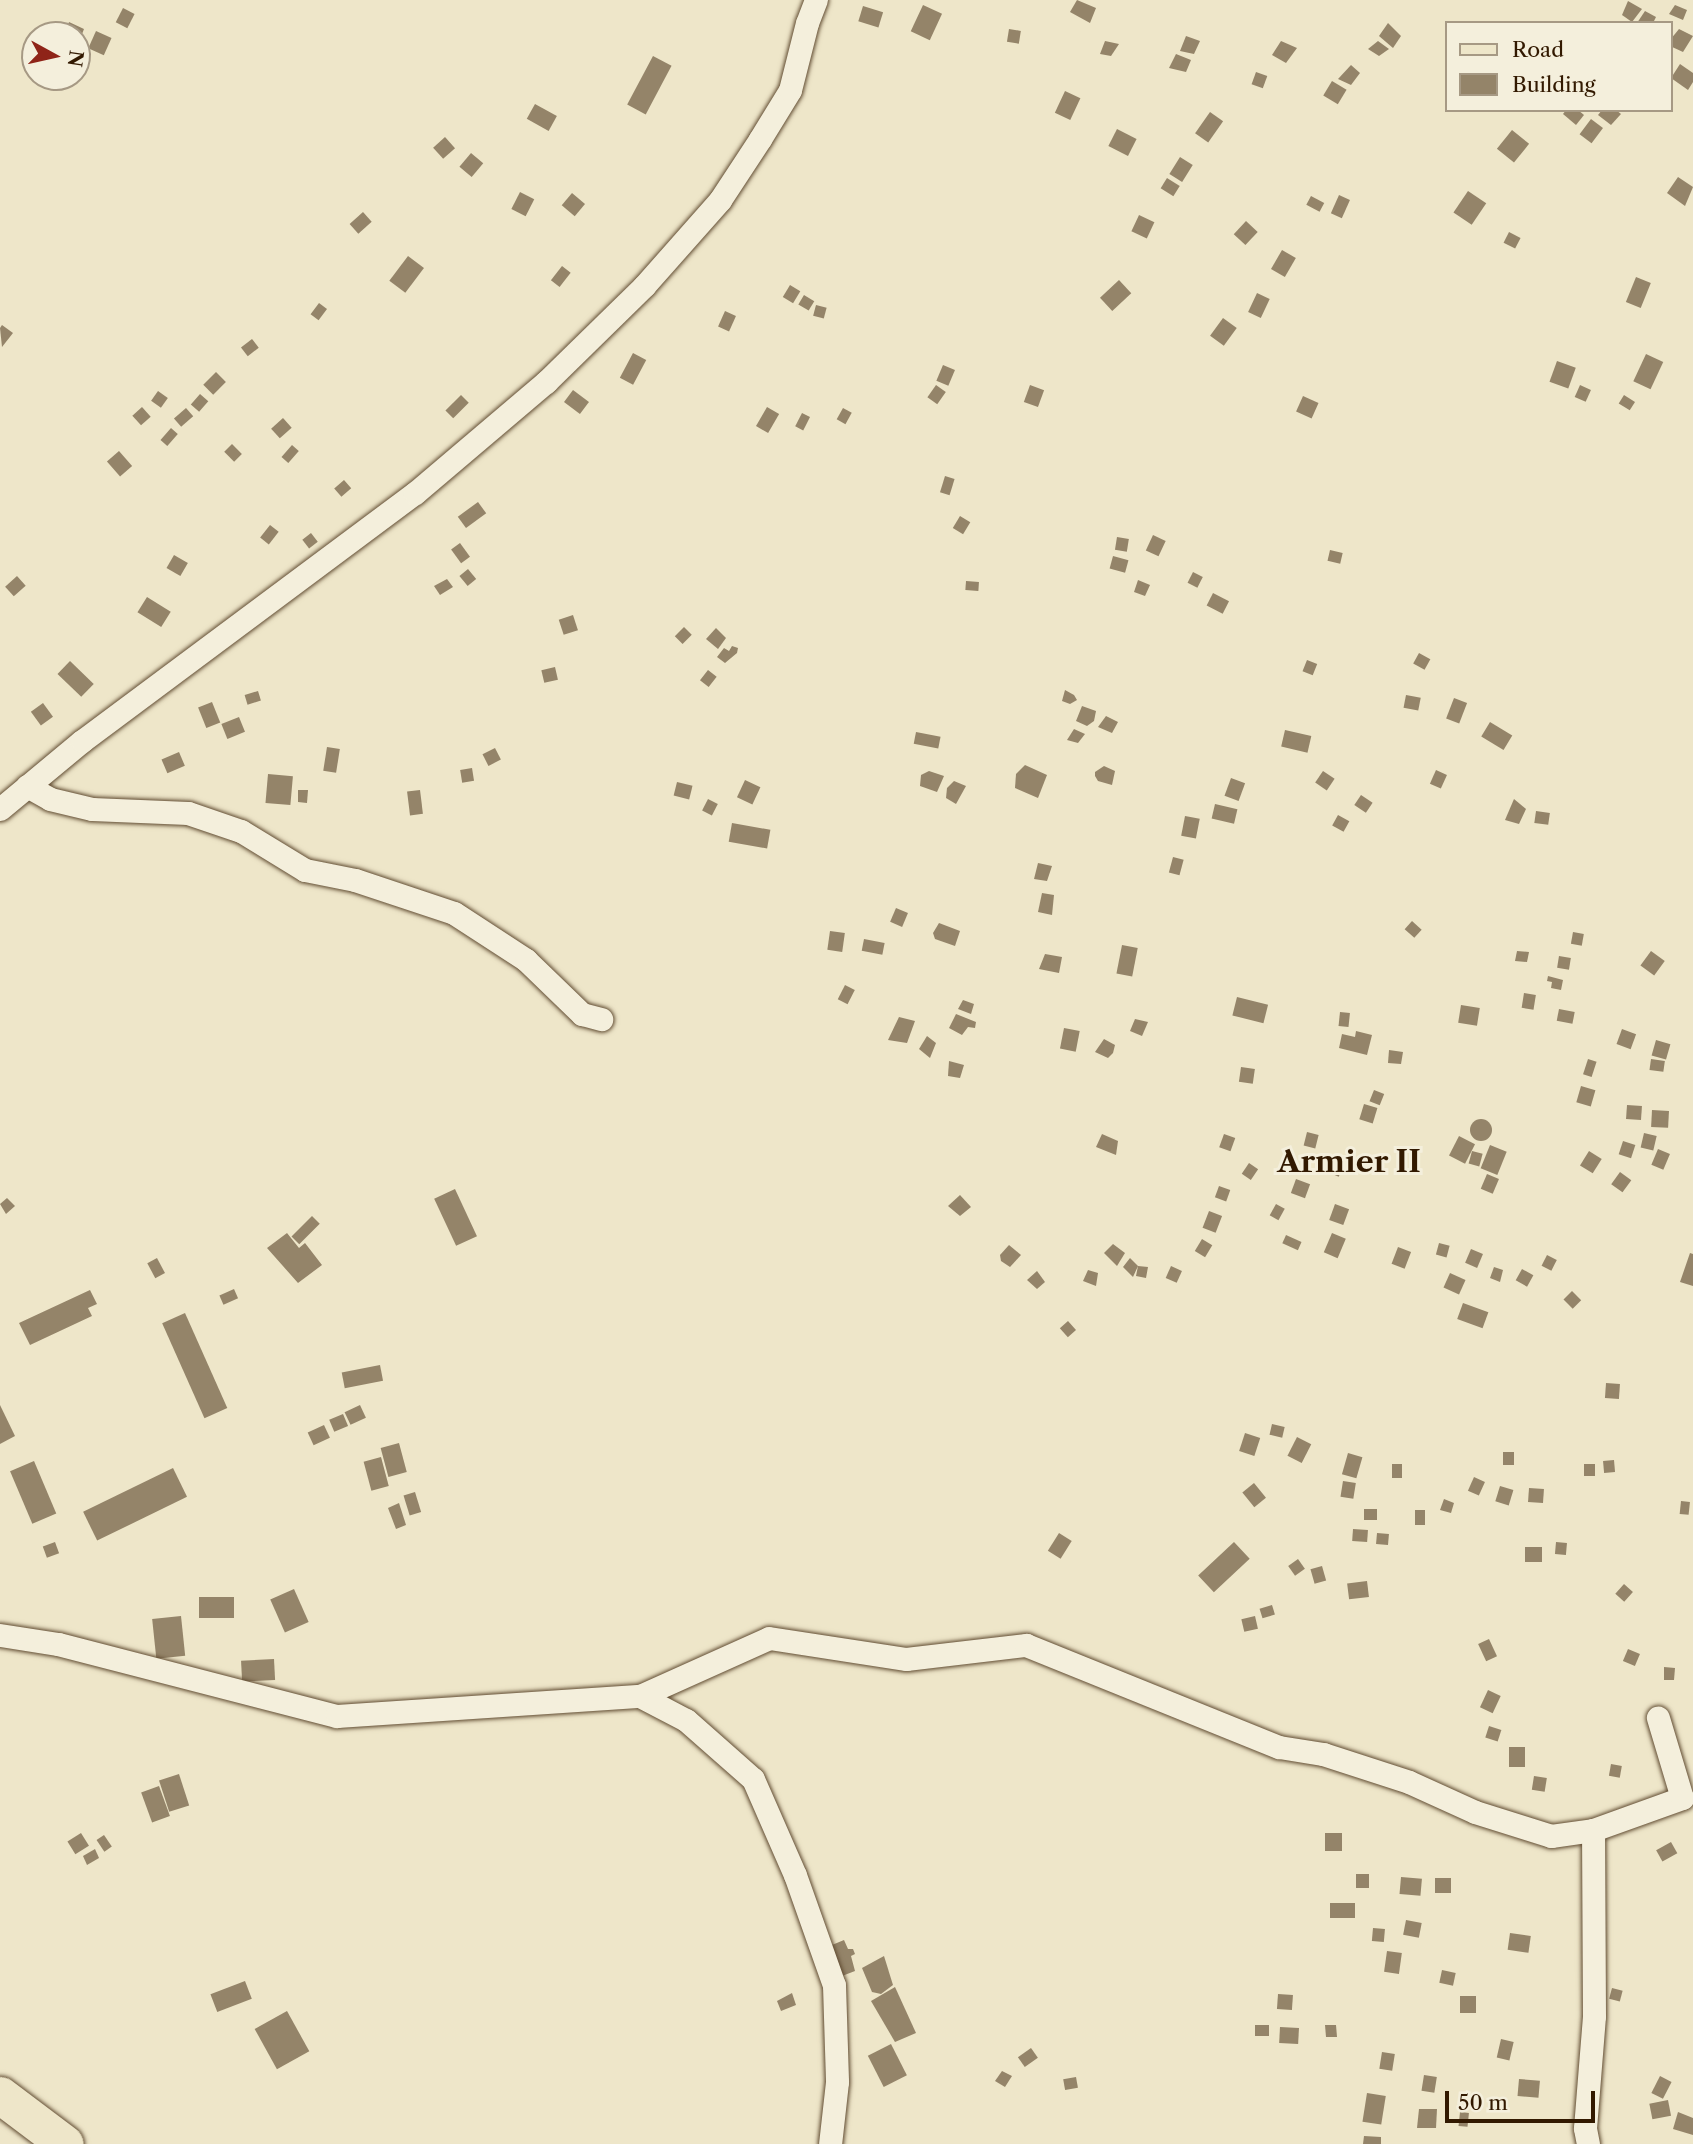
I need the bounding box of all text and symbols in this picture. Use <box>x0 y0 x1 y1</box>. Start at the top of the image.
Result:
north arrow <box>21 21 91 91</box>
legend <box>1444 21 1672 112</box>
text: Road <box>1512 37 1564 62</box>
text: N <box>63 49 88 68</box>
text: Building <box>1512 72 1596 97</box>
district label: Armier II <box>1277 1144 1421 1180</box>
scale bar <box>1448 2078 1598 2122</box>
text: 50 m <box>1458 2090 1508 2115</box>

